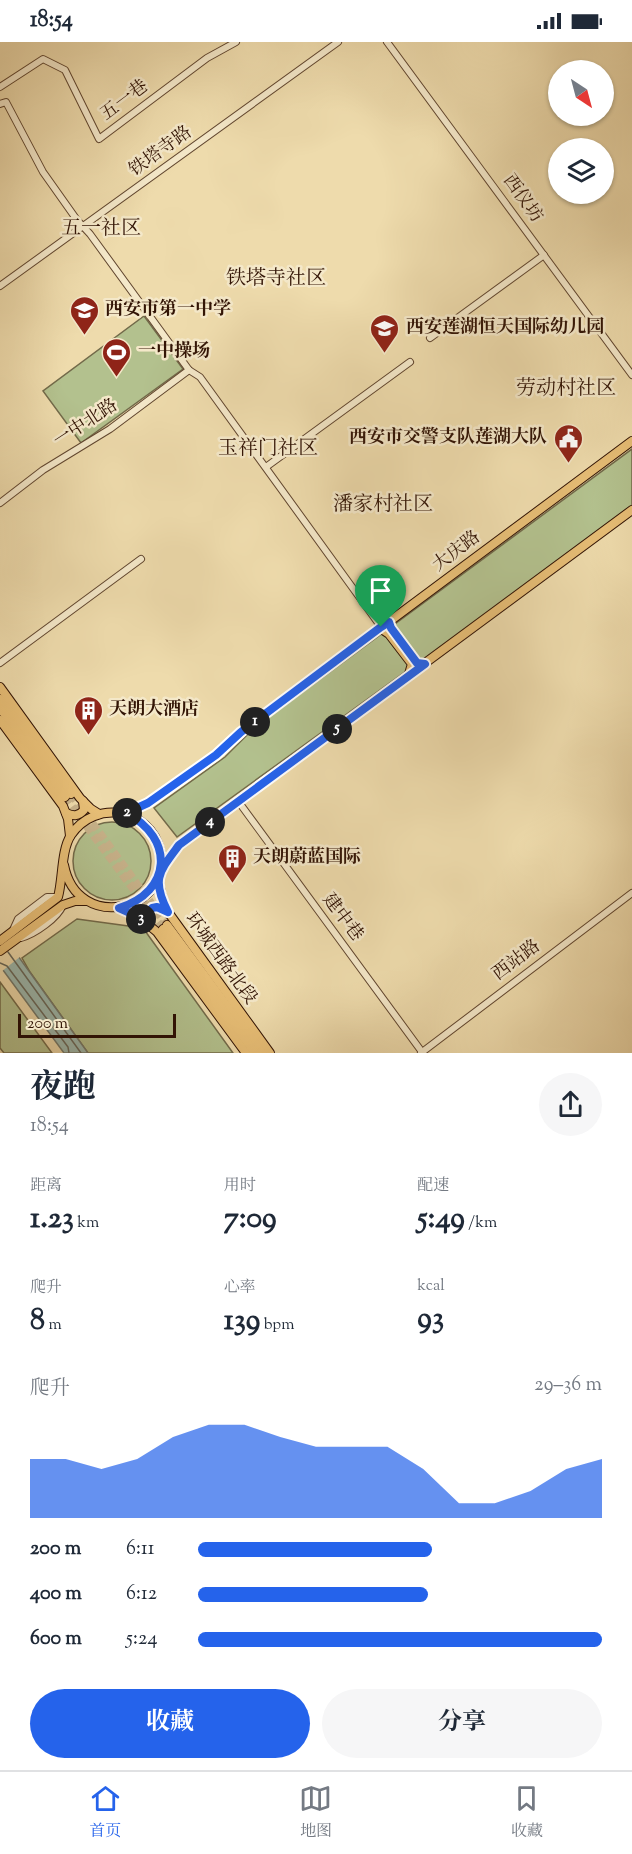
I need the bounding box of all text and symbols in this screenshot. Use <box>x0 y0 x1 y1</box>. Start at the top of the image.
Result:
text: 18:54 <box>30 5 73 37</box>
north arrow <box>548 60 614 126</box>
map controls <box>548 60 614 204</box>
street label: 五一巷 <box>96 74 154 128</box>
street label: 铁塔寺路 <box>124 120 198 184</box>
button: layers <box>548 138 614 204</box>
street label: 西仪坊 <box>496 170 548 228</box>
district label: 五一社区 <box>61 215 141 244</box>
district label: 铁塔寺社区 <box>226 265 326 294</box>
school or university icon: 西安市第一中学 <box>68 294 100 336</box>
place label: 西安市第一中学 <box>105 297 231 323</box>
school or university icon: 西安莲湖恒天国际幼儿园 <box>369 312 401 354</box>
place label: 西安莲湖恒天国际幼儿园 <box>406 315 604 341</box>
sports icon: 一中操场 <box>101 336 133 378</box>
place label: 一中操场 <box>138 339 210 365</box>
district label: 劳动村社区 <box>516 375 616 404</box>
street label: 一中北路 <box>49 393 123 455</box>
public building icon: 西安市交警支队莲湖大队 <box>552 422 584 464</box>
place label: 西安市交警支队莲湖大队 <box>349 425 547 451</box>
district label: 玉祥门社区 <box>218 435 318 464</box>
district label: 潘家村社区 <box>333 491 433 520</box>
street label: 大庆路 <box>428 525 486 579</box>
pin <box>355 565 406 627</box>
icon: arrive <box>364 574 397 607</box>
building icon: 天朗大酒店 <box>72 694 104 736</box>
place label: 天朗大酒店 <box>109 697 199 723</box>
pin: 1 <box>240 707 270 737</box>
text: 1 <box>252 710 258 733</box>
pin: 5 <box>322 714 352 744</box>
text: 5 <box>334 717 340 740</box>
pin: 2 <box>112 798 142 828</box>
text: 2 <box>123 801 131 824</box>
pin: 4 <box>195 807 225 837</box>
text: 4 <box>206 810 214 833</box>
building icon: 天朗蔚蓝国际 <box>216 842 248 884</box>
place label: 天朗蔚蓝国际 <box>253 845 361 871</box>
street label: 建中巷 <box>315 889 369 947</box>
pin: 3 <box>126 904 156 934</box>
text: 3 <box>138 907 144 930</box>
street label: 环城西路北段 <box>178 908 262 1010</box>
street label: 西站路 <box>488 934 546 988</box>
scale bar <box>18 1011 176 1038</box>
text: 200 m <box>27 1013 68 1036</box>
text: 夜跑 <box>30 1065 96 1113</box>
button: share <box>539 1073 602 1136</box>
text: 18:54 <box>30 1112 69 1141</box>
text: 距离 <box>30 1175 62 1198</box>
text: 用时 <box>224 1175 256 1198</box>
text: 配速 <box>417 1175 449 1198</box>
text: 1.23 <box>30 1198 74 1241</box>
text: 7:09 <box>224 1198 277 1241</box>
text: 5:49 <box>417 1198 465 1241</box>
text: km <box>74 1212 99 1235</box>
text: /km <box>465 1212 497 1235</box>
text: kcal <box>417 1275 445 1298</box>
text: 爬升 <box>30 1277 62 1300</box>
text: 心率 <box>224 1277 256 1300</box>
text: 93 <box>417 1298 444 1341</box>
text: 8 <box>30 1300 45 1343</box>
text: 139 <box>224 1300 260 1343</box>
text: m <box>45 1314 62 1337</box>
text: bpm <box>260 1314 294 1337</box>
text: 29–36 m <box>534 1371 602 1400</box>
text: 爬升 <box>30 1375 70 1404</box>
text: 200 m <box>30 1535 81 1564</box>
text: 6:11 <box>126 1535 155 1564</box>
text: 400 m <box>30 1580 82 1609</box>
text: 6:12 <box>126 1580 157 1609</box>
text: 600 m <box>30 1625 82 1654</box>
text: 5:24 <box>126 1625 157 1654</box>
button: 收藏 <box>30 1689 310 1758</box>
button: 分享 <box>322 1689 602 1758</box>
tab: 首页 <box>89 1782 122 1844</box>
tab: 地图 <box>299 1782 332 1844</box>
tab: 收藏 <box>510 1782 543 1844</box>

